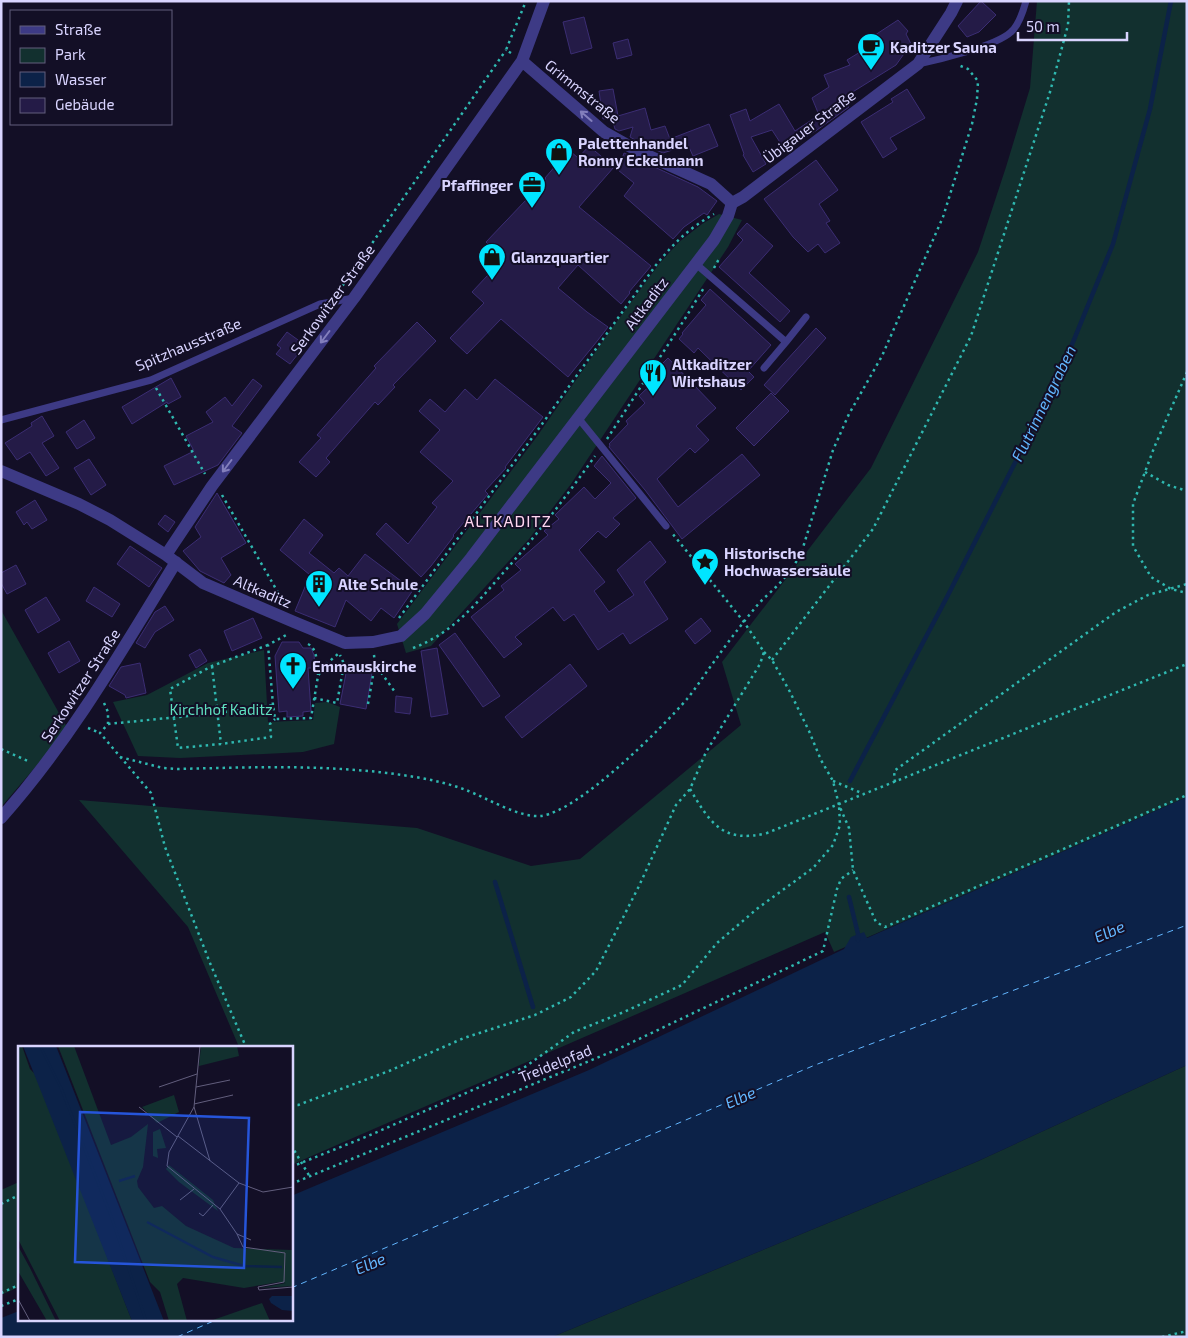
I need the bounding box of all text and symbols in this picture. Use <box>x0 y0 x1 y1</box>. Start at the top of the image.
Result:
legend <box>10 10 172 125</box>
scale bar <box>1018 10 1127 42</box>
text: 50 m <box>1026 17 1060 35</box>
text: Straße <box>55 20 101 38</box>
cafe icon: Kaditzer Sauna <box>856 32 886 71</box>
place label: Kaditzer Sauna <box>890 38 997 56</box>
text: Park <box>55 45 86 63</box>
street label: Grimmstraße <box>542 55 624 127</box>
text: Wasser <box>55 70 107 88</box>
street label: Übigauer Straße <box>759 85 859 167</box>
text: Gebäude <box>55 95 114 113</box>
one-way arrow <box>580 111 593 122</box>
place label: Palettenhandel Ronny Eckelmann <box>578 134 703 170</box>
shop icon: Palettenhandel Ronny Eckelmann <box>544 137 574 176</box>
office icon: Pfaffinger <box>517 170 547 209</box>
place label: Pfaffinger <box>441 176 514 194</box>
street label: Serkowitzer Straße <box>286 241 378 357</box>
shop icon: Glanzquartier <box>477 242 507 281</box>
place label: Glanzquartier <box>511 248 610 266</box>
street label: Altkaditz <box>620 273 672 333</box>
street label: Spitzhausstraße <box>132 314 244 374</box>
one-way arrow <box>319 330 330 343</box>
water label: Flutrinnengraben <box>1007 342 1079 464</box>
place label: Altkaditzer Wirtshaus <box>672 355 752 390</box>
restaurant icon: Altkaditzer Wirtshaus <box>638 358 668 397</box>
one-way arrow <box>221 459 232 472</box>
district label: ALTKADITZ <box>464 511 552 530</box>
place label: Historische Hochwassersäule <box>724 544 851 579</box>
place icon: Historische Hochwassersäule <box>690 547 720 586</box>
building icon: Alte Schule <box>304 569 334 608</box>
street label: Altkaditz <box>231 571 295 611</box>
place label: Alte Schule <box>338 575 418 593</box>
street label: Serkowitzer Straße <box>37 625 123 745</box>
church icon: Emmauskirche <box>278 651 308 690</box>
place label: Emmauskirche <box>312 657 416 675</box>
park label: Kirchhof Kaditz <box>169 700 273 718</box>
water label: Elbe <box>1091 916 1128 946</box>
street label: Treidelpfad <box>516 1040 594 1086</box>
inset map <box>18 1046 292 1320</box>
water label: Elbe <box>722 1082 759 1112</box>
water label: Elbe <box>352 1248 389 1278</box>

